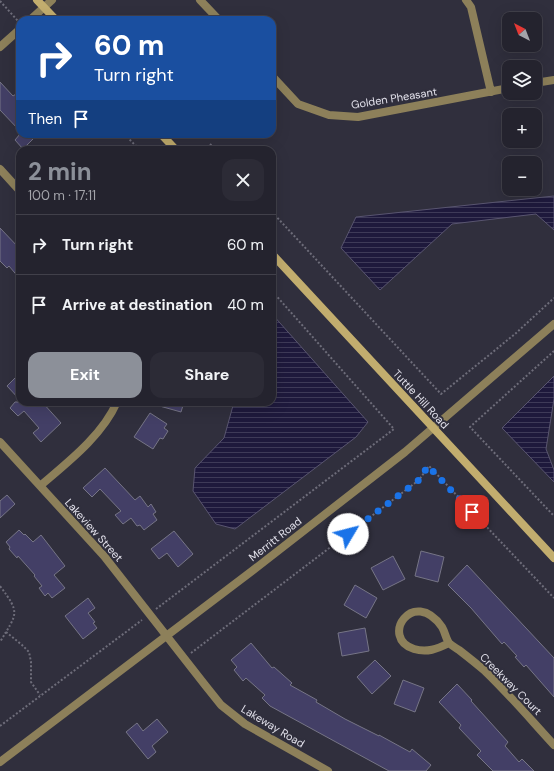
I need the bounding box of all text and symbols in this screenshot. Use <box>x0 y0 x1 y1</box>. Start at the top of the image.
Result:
north arrow <box>502 12 542 52</box>
map controls <box>502 12 542 196</box>
text: 60 m <box>94 27 164 64</box>
icon: right <box>28 32 80 84</box>
button: layers <box>502 60 542 100</box>
text: Turn right <box>94 63 174 87</box>
street label: Golden Pheasant <box>350 84 438 112</box>
icon: arrive <box>70 108 92 130</box>
button: + <box>502 108 542 148</box>
text: Then <box>28 109 62 129</box>
text: 2 min <box>28 156 91 187</box>
button: − <box>502 156 542 196</box>
button: close <box>222 159 264 201</box>
text: 100 m · 17:11 <box>28 187 96 204</box>
icon: right <box>28 234 50 256</box>
text: Turn right <box>62 235 133 255</box>
text: 60 m <box>227 235 264 255</box>
icon: arrive <box>28 294 50 316</box>
text: Arrive at destination <box>62 295 213 315</box>
text: 40 m <box>227 295 264 315</box>
button: Exit <box>28 352 142 398</box>
button: Share <box>150 352 264 398</box>
street label: Tuttle Hill Road <box>390 367 452 432</box>
pin <box>455 495 489 529</box>
street label: Lakeview Street <box>62 496 126 564</box>
icon: arrive <box>461 501 483 523</box>
position arrow <box>327 513 369 555</box>
street label: Merritt Road <box>246 514 304 564</box>
street label: Creekway Court <box>477 650 545 718</box>
street label: Lakeway Road <box>239 702 307 750</box>

